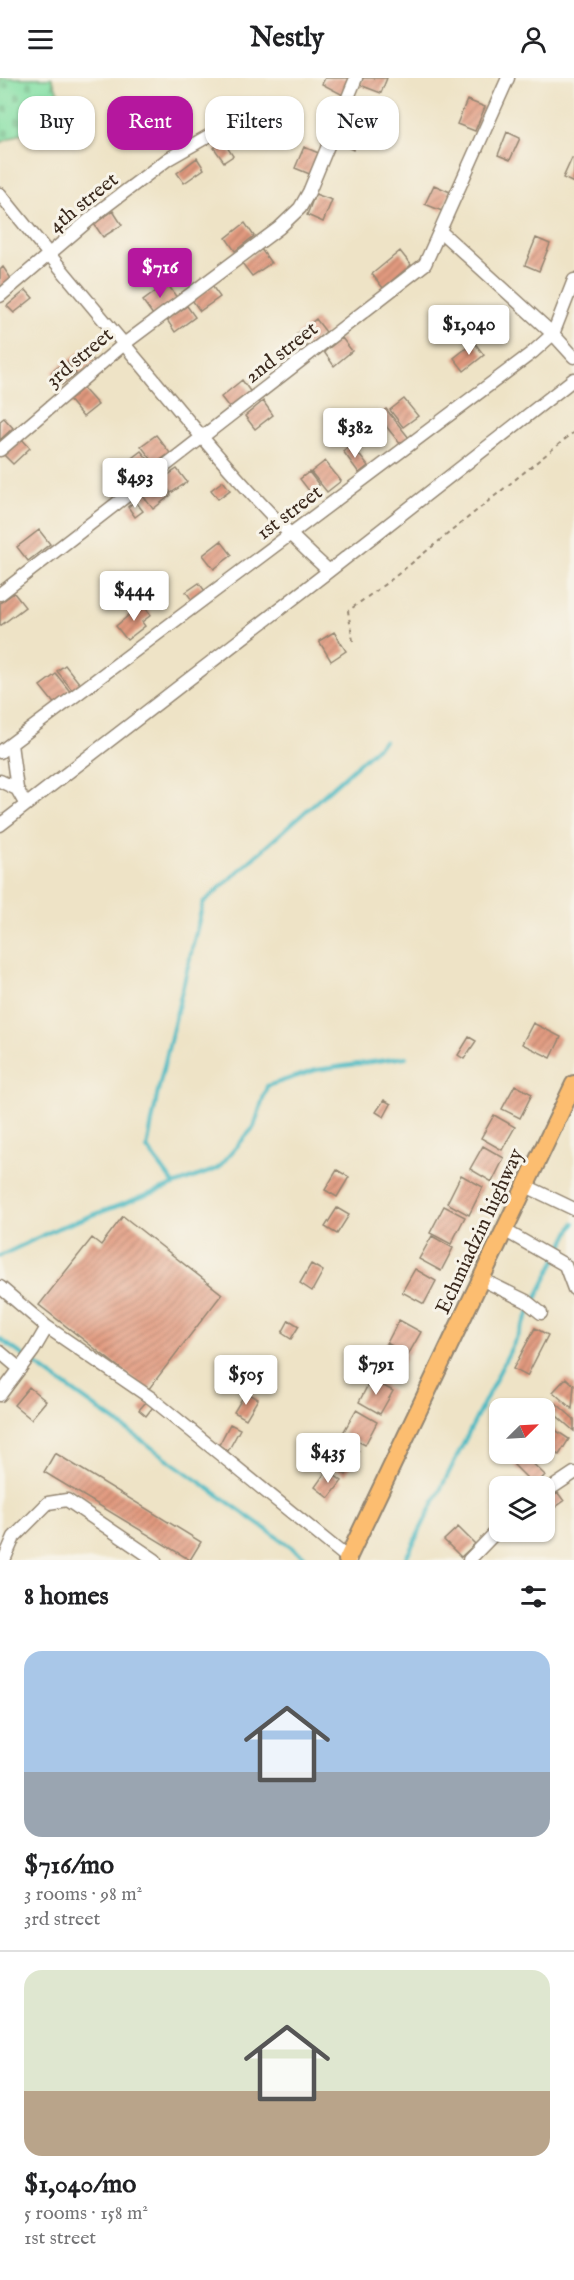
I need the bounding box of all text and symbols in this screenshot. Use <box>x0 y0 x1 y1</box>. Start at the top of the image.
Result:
text: Nestly <box>250 22 324 56</box>
icon: menu <box>24 23 57 56</box>
icon: person <box>517 23 550 56</box>
chip: Buy <box>18 96 95 150</box>
chip: Rent <box>107 96 193 150</box>
chip: Filters <box>205 96 304 150</box>
chip: New <box>316 96 399 150</box>
street label: 4th street <box>44 167 124 239</box>
pin: $716 <box>124 248 196 299</box>
text: $716 <box>142 255 178 280</box>
pin: $1,040 <box>420 305 518 356</box>
text: $1,040 <box>442 312 496 337</box>
street label: 2nd street <box>240 316 324 390</box>
street label: 3rd street <box>41 322 119 394</box>
pin: $382 <box>319 408 391 459</box>
text: $382 <box>337 415 373 440</box>
pin: $493 <box>99 458 171 509</box>
text: $493 <box>116 465 154 490</box>
street label: 1st street <box>252 480 328 547</box>
pin: $444 <box>98 571 170 622</box>
text: $444 <box>114 578 154 603</box>
street label: Echmiadzin highway <box>430 1144 531 1319</box>
pin: $791 <box>340 1345 412 1396</box>
text: $791 <box>358 1352 394 1377</box>
pin: $505 <box>210 1355 282 1406</box>
text: $505 <box>228 1362 264 1387</box>
north arrow <box>489 1398 555 1464</box>
map controls <box>489 1398 555 1542</box>
pin: $435 <box>292 1433 364 1484</box>
text: $435 <box>310 1440 346 1465</box>
button: layers <box>489 1476 555 1542</box>
text: 8 homes <box>24 1580 109 1613</box>
icon: filters <box>517 1580 550 1613</box>
icon: home <box>233 1690 341 1798</box>
text: $716/mo <box>24 1849 114 1882</box>
text: 3 rooms · 98 m² <box>24 1882 142 1907</box>
text: 3rd street <box>24 1907 100 1932</box>
icon: home <box>233 2009 341 2117</box>
text: $1,040/mo <box>24 2168 136 2201</box>
text: 5 rooms · 158 m² <box>24 2201 148 2226</box>
text: 1st street <box>24 2226 96 2251</box>

